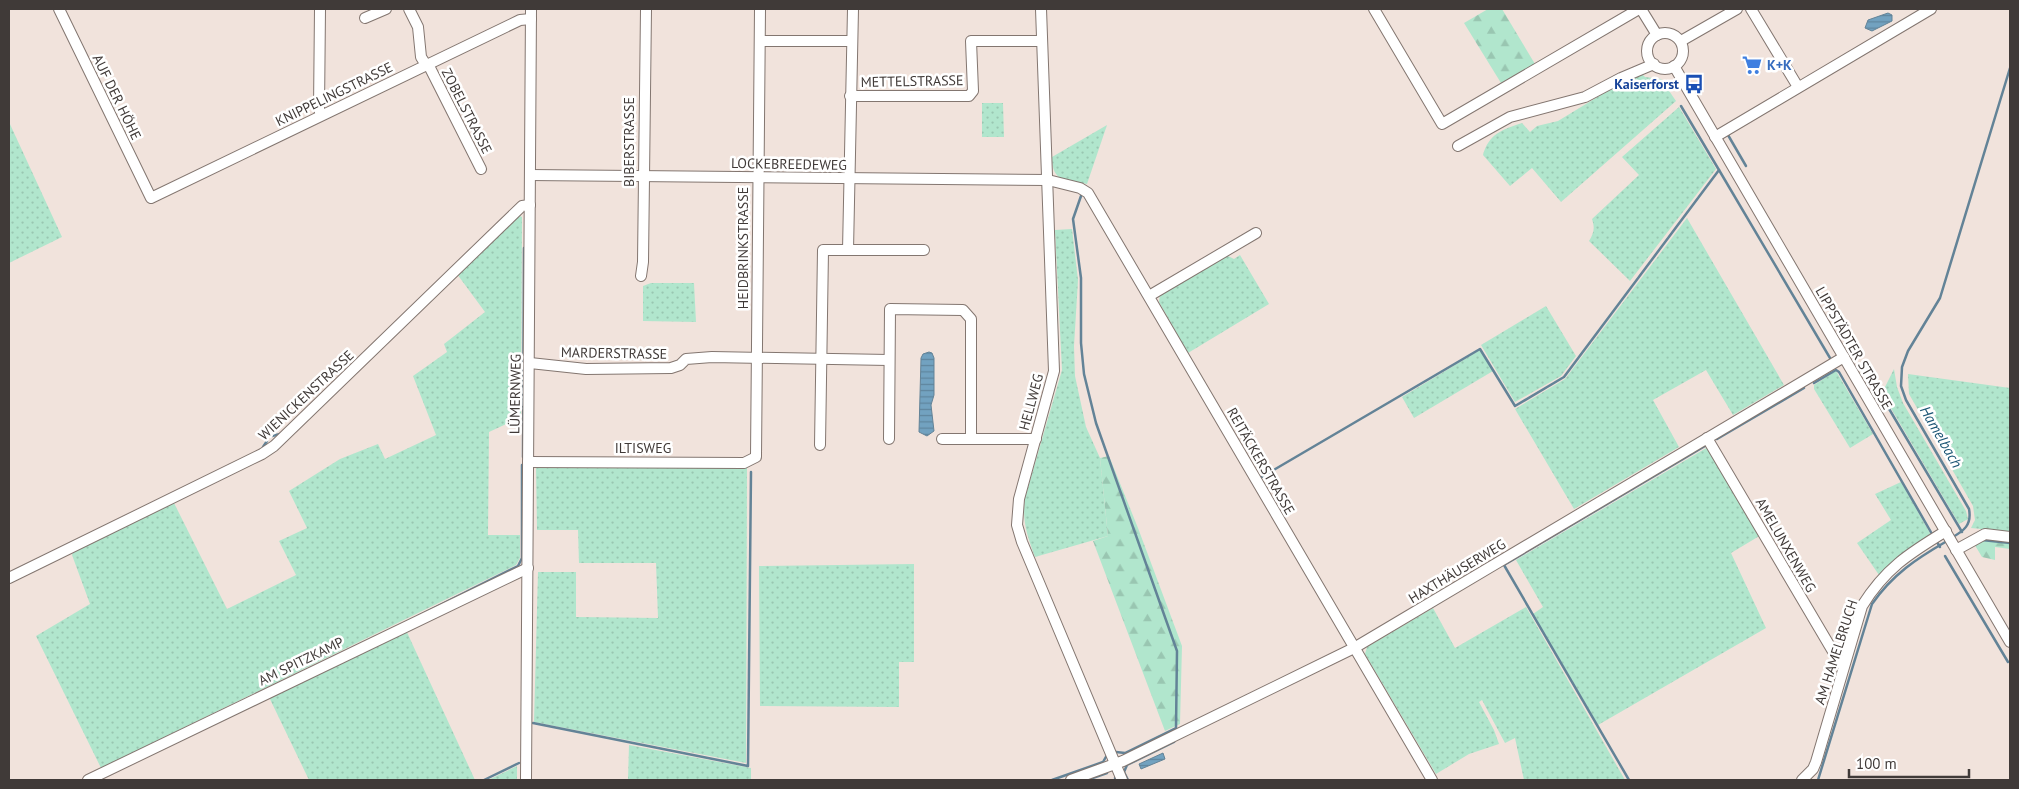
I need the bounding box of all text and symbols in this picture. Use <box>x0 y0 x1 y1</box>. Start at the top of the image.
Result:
street label: AUF DER HÖHE <box>89 51 145 143</box>
supermarket icon: K+K <box>1741 54 1763 76</box>
place label: K+K <box>1767 56 1792 74</box>
street label: KNIPPELINGSTRASSE <box>272 58 396 130</box>
street label: ZOBELSTRASSE <box>438 65 496 157</box>
street label: METTELSTRASSE <box>860 71 964 91</box>
bus stop icon: Kaiserforst <box>1683 73 1705 95</box>
place label: Kaiserforst <box>1614 75 1679 93</box>
street label: BIBERSTRASSE <box>620 97 638 187</box>
street label: LOCKEBREEDEWEG <box>731 154 847 174</box>
street label: HEIDBRINKSTRASSE <box>734 187 752 309</box>
street label: LIPPSTÄDTER STRASSE <box>1811 283 1897 413</box>
street label: MARDERSTRASSE <box>561 343 667 363</box>
street label: WIENICKENSTRASSE <box>255 346 357 444</box>
street label: LÜMERNWEG <box>505 354 525 434</box>
street label: HELLWEG <box>1015 372 1047 432</box>
water label: Hamelbach <box>1916 402 1967 471</box>
street label: REITÄCKERSTRASSE <box>1223 404 1299 518</box>
street label: ILTISWEG <box>615 439 671 457</box>
street label: AMELUNXENWEG <box>1752 495 1820 595</box>
street label: HAXTHÄUSERWEG <box>1405 535 1509 607</box>
street label: AM HAMELBRUCH <box>1811 597 1861 707</box>
street label: AM SPITZKAMP <box>255 633 347 689</box>
scale bar <box>1849 746 1969 778</box>
text: 100 m <box>1856 754 1897 773</box>

